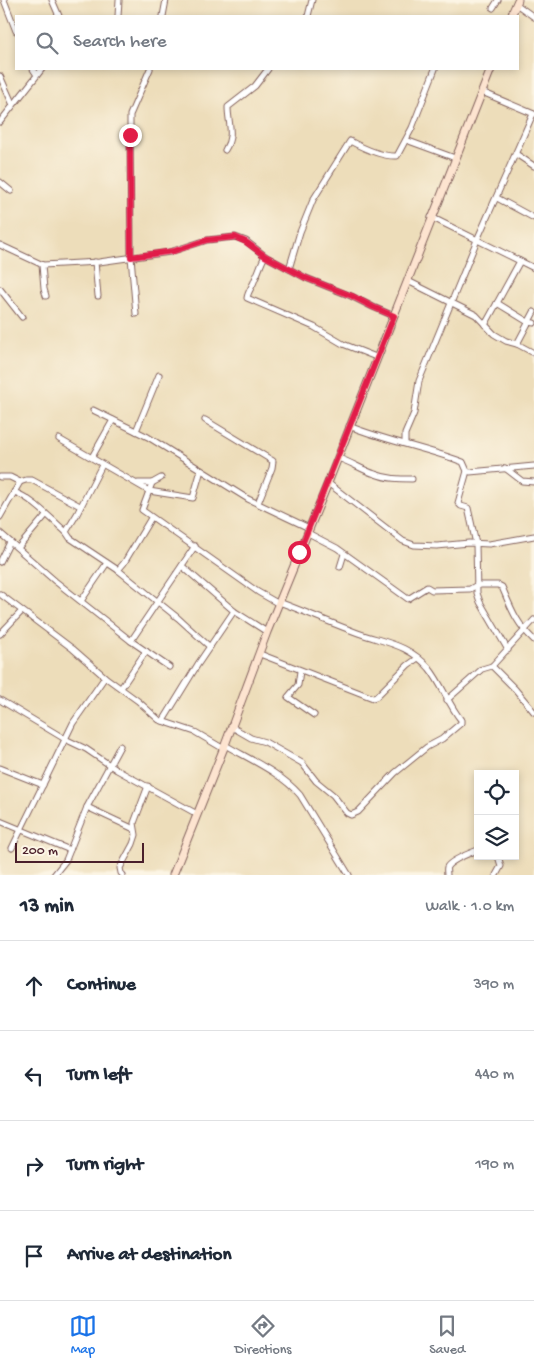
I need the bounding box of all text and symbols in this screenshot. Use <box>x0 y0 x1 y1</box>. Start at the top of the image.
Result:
search box <box>15 15 519 70</box>
icon: search <box>33 29 61 57</box>
text: Search here <box>73 31 167 54</box>
route end <box>119 124 142 147</box>
route start <box>288 541 311 564</box>
map controls <box>474 770 519 860</box>
button: locate <box>474 770 519 815</box>
button: layers <box>474 815 519 860</box>
scale bar <box>15 840 144 863</box>
text: 200 m <box>22 843 58 860</box>
text: 13 min <box>20 895 74 920</box>
text: Walk · 1.0 km <box>425 898 514 917</box>
icon: ahead <box>20 972 48 1000</box>
text: Continue <box>67 974 136 997</box>
text: 390 m <box>473 976 514 995</box>
icon: left <box>20 1062 48 1090</box>
text: Turn left <box>67 1064 131 1087</box>
text: 440 m <box>475 1066 514 1085</box>
icon: right <box>20 1152 48 1180</box>
text: Turn right <box>67 1154 143 1177</box>
text: 190 m <box>475 1156 514 1175</box>
icon: arrive <box>20 1242 48 1270</box>
text: Arrive at destination <box>67 1244 231 1267</box>
tab: Map <box>69 1312 97 1359</box>
tab: Directions <box>235 1312 292 1359</box>
tab: Saved <box>429 1312 465 1359</box>

